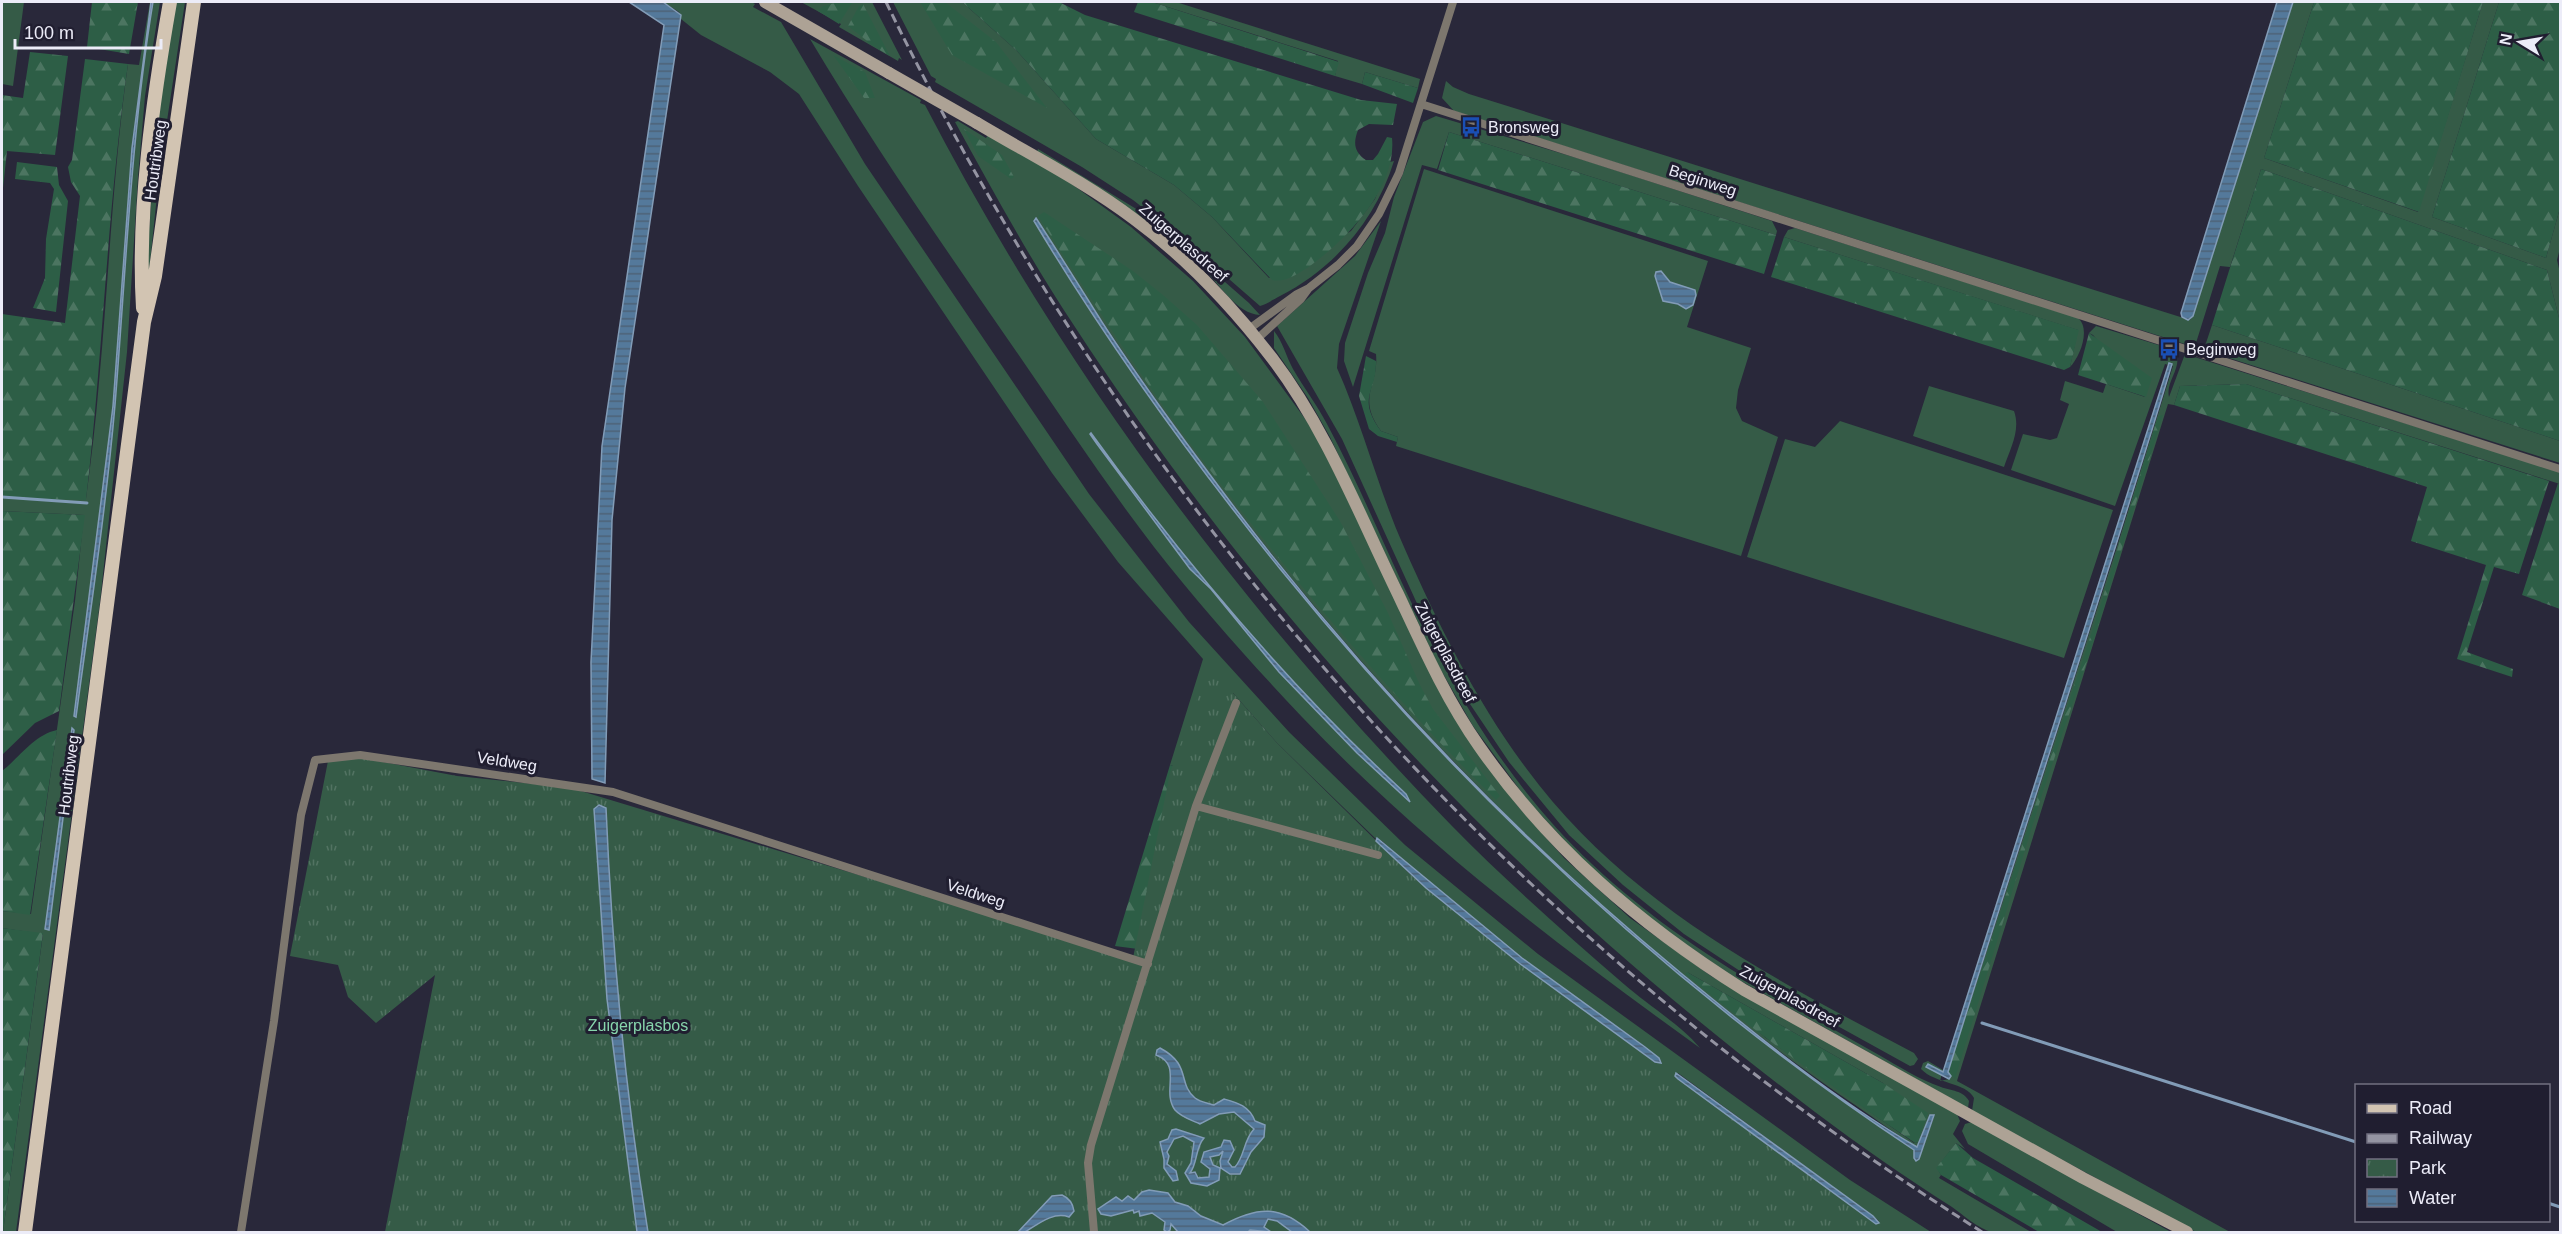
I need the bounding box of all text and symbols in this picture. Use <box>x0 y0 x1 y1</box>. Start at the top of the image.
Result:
scale bar <box>15 12 160 50</box>
north arrow <box>2490 12 2550 72</box>
text: 100 m <box>24 23 74 43</box>
text: N <box>2496 32 2515 47</box>
bus stop icon: Bronsweg <box>1459 115 1483 139</box>
street label: Houtribweg <box>141 119 170 201</box>
place label: Bronsweg <box>1488 119 1559 136</box>
street label: Beginweg <box>1667 162 1739 199</box>
street label: Zuigerplasdreef <box>1136 199 1232 286</box>
bus stop icon: Beginweg <box>2157 337 2181 361</box>
place label: Beginweg <box>2186 341 2256 358</box>
street label: Zuigerplasdreef <box>1412 599 1479 706</box>
street label: Houtribweg <box>55 734 82 816</box>
street label: Veldweg <box>476 748 538 775</box>
street label: Veldweg <box>944 876 1007 911</box>
street label: Zuigerplasdreef <box>1737 962 1843 1031</box>
park label: Zuigerplasbos <box>588 1017 688 1034</box>
legend <box>2355 1084 2550 1222</box>
text: Road <box>2409 1098 2452 1118</box>
text: Railway <box>2409 1128 2472 1148</box>
text: Park <box>2409 1158 2447 1178</box>
text: Water <box>2409 1188 2456 1208</box>

